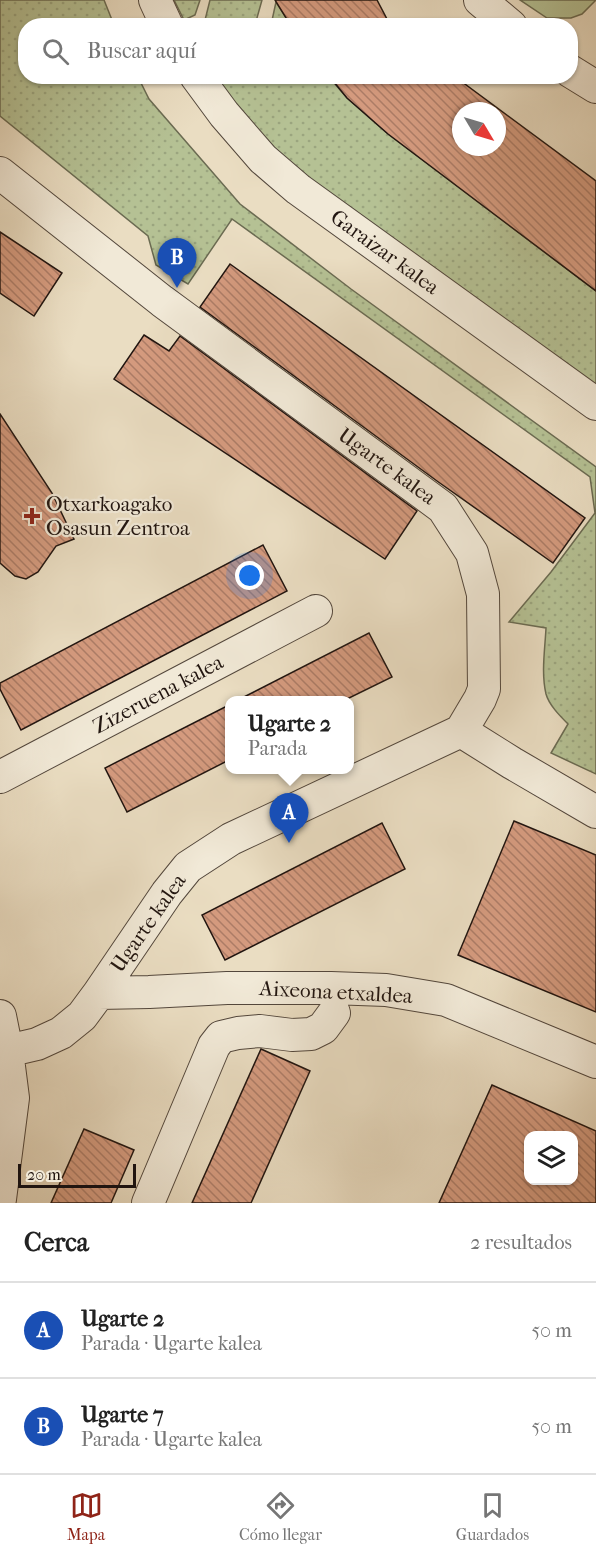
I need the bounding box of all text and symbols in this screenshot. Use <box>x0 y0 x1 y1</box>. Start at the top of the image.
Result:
search box <box>18 18 578 84</box>
icon: search <box>39 35 72 68</box>
text: Buscar aquí <box>87 38 196 64</box>
north arrow <box>452 102 506 156</box>
street label: Garaizar kalea <box>326 205 444 300</box>
pin: B <box>158 238 196 288</box>
street label: Ugarte kalea <box>333 423 441 510</box>
place label: Otxarkoagako Osasun Zentroa <box>46 492 190 540</box>
marker: Otxarkoagako Osasun Zentroa <box>23 507 41 525</box>
your location <box>235 561 264 590</box>
street label: Zizeruena kalea <box>89 649 227 738</box>
popup <box>225 696 354 774</box>
text: Ugarte 2 <box>248 711 331 737</box>
text: Parada <box>248 737 307 760</box>
pin: A <box>270 794 308 843</box>
street label: Ugarte kalea <box>105 869 191 977</box>
street label: Aixeona etxaldea <box>258 976 414 1008</box>
map controls <box>524 1131 578 1185</box>
button: layers <box>524 1131 578 1185</box>
scale bar <box>18 1161 136 1188</box>
text: 20 m <box>27 1165 61 1184</box>
text: Cerca <box>24 1227 89 1258</box>
text: 2 resultados <box>470 1231 572 1254</box>
text: Ugarte 2 <box>81 1306 164 1332</box>
text: A <box>37 1319 50 1342</box>
text: 50 m <box>531 1319 572 1342</box>
text: Parada · Ugarte kalea <box>81 1332 262 1355</box>
text: Ugarte 7 <box>81 1402 164 1428</box>
text: B <box>37 1415 50 1438</box>
text: 50 m <box>531 1415 572 1438</box>
text: Parada · Ugarte kalea <box>81 1428 262 1451</box>
tab: Mapa <box>67 1489 105 1544</box>
tab: Cómo llegar <box>239 1489 322 1544</box>
tab: Guardados <box>456 1489 529 1544</box>

